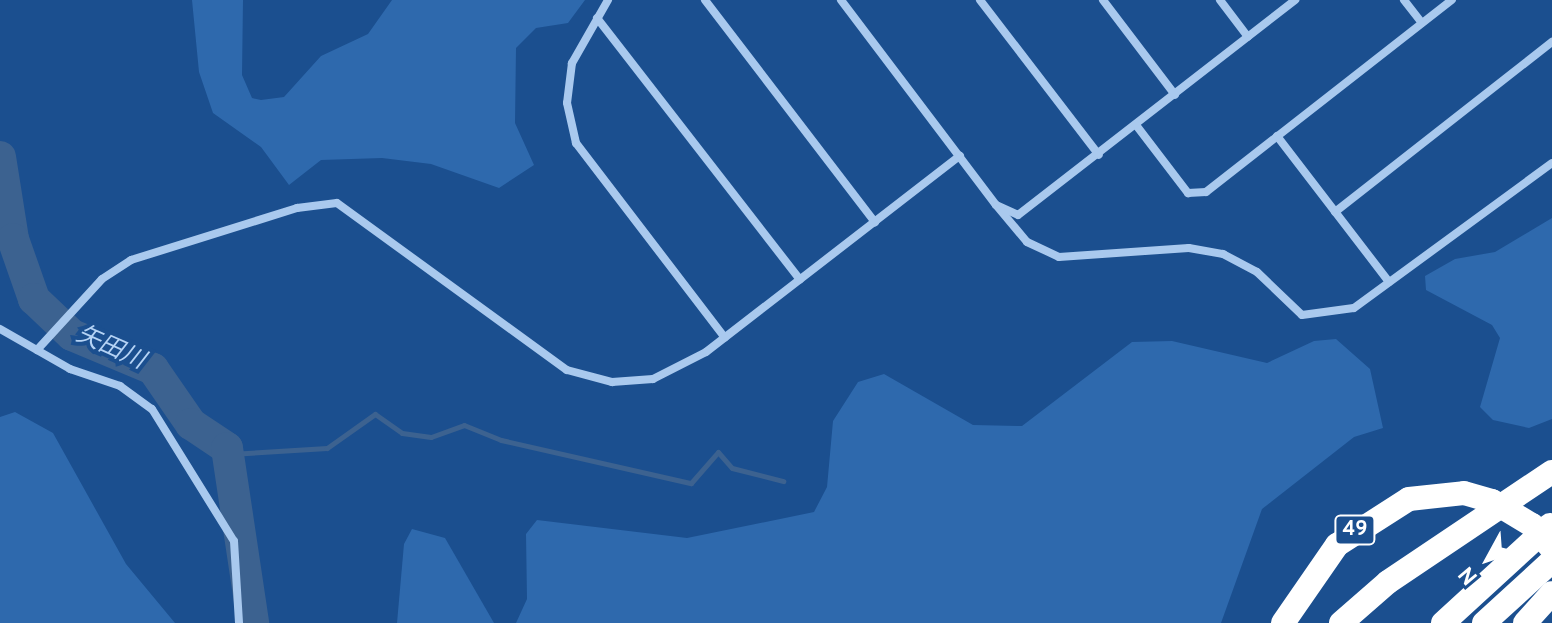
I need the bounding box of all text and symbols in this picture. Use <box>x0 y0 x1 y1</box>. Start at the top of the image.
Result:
water label: 矢田川 <box>71 321 149 377</box>
road number: 49 <box>1333 514 1377 546</box>
north arrow <box>1448 519 1528 599</box>
text: N <box>1454 560 1485 589</box>

